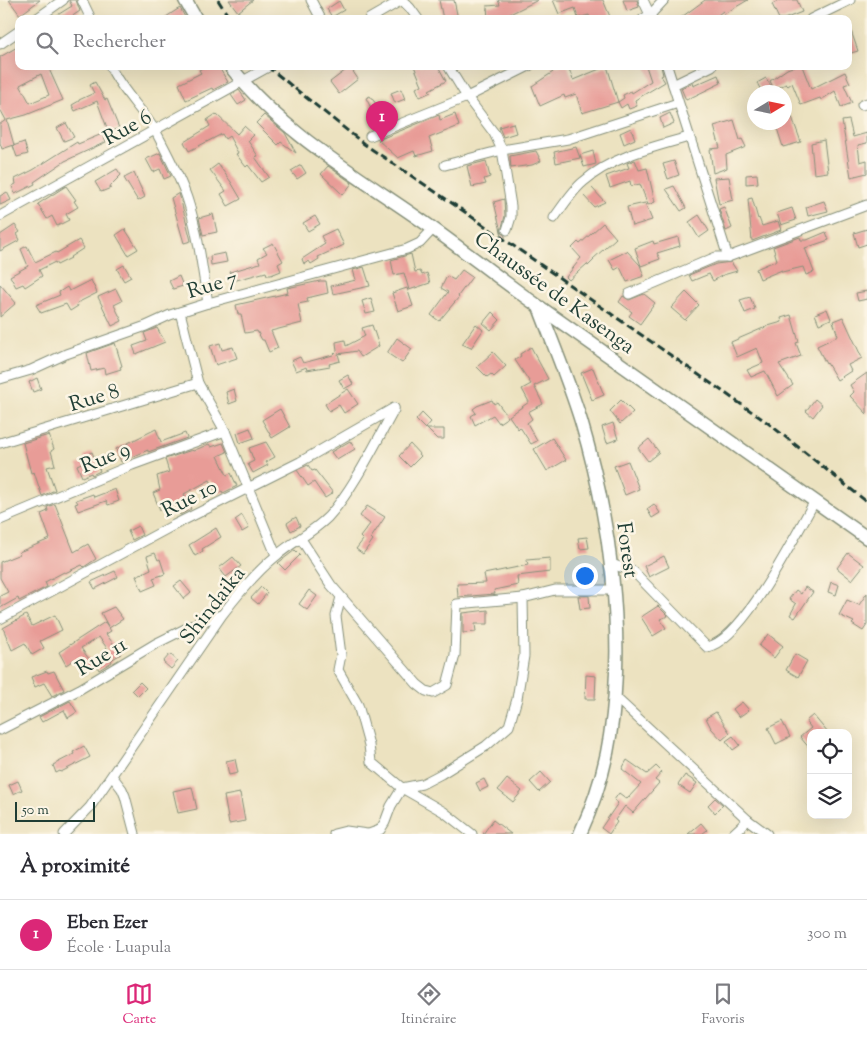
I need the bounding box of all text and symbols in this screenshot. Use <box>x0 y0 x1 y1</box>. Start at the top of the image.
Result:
search box <box>15 15 852 70</box>
icon: search <box>33 29 61 57</box>
text: Rechercher <box>73 29 166 56</box>
north arrow <box>747 85 792 130</box>
pin: 1 <box>366 101 398 142</box>
street label: Rue 6 <box>98 103 158 154</box>
street label: Chaussée de Kasenga <box>467 225 641 362</box>
street label: Rue 7 <box>184 264 242 308</box>
street label: Rue 8 <box>66 377 124 421</box>
street label: Rue 9 <box>76 435 135 482</box>
street label: Rue 10 <box>157 473 223 527</box>
street label: Forest <box>607 521 645 580</box>
street label: Shindaika <box>174 561 254 652</box>
your location <box>572 563 598 589</box>
street label: Rue 11 <box>71 631 133 685</box>
map controls <box>807 729 852 819</box>
button: locate <box>807 729 852 774</box>
button: layers <box>807 774 852 819</box>
scale bar <box>15 799 95 822</box>
text: 50 m <box>22 801 49 821</box>
text: À proximité <box>20 852 130 882</box>
text: Eben Ezer <box>67 910 148 937</box>
text: 1 <box>33 923 39 946</box>
text: 300 m <box>807 923 847 946</box>
text: École · Luapula <box>67 937 171 960</box>
tab: Carte <box>122 980 156 1030</box>
tab: Itinéraire <box>401 980 457 1030</box>
tab: Favoris <box>701 980 745 1030</box>

